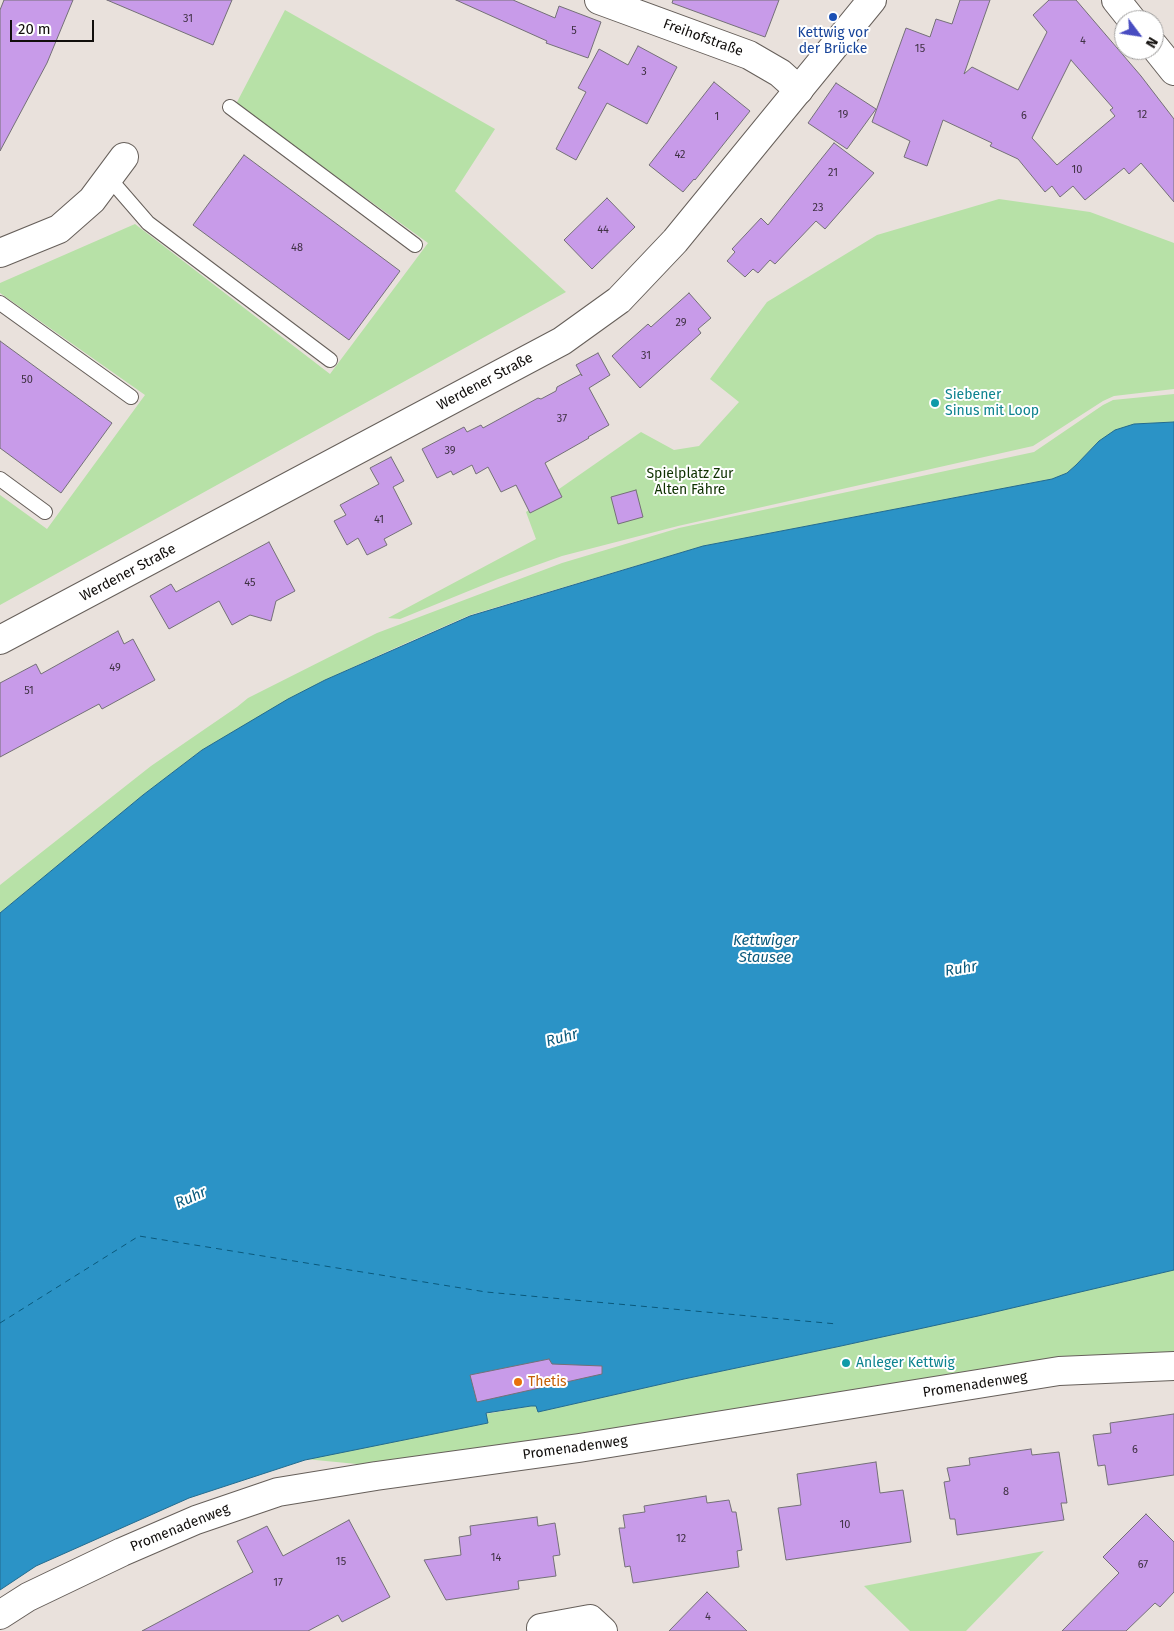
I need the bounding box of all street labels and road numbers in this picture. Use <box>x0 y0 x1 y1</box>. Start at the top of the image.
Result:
street label: Freihofstraße <box>661 16 745 60</box>
street label: Werdener Straße <box>434 350 536 414</box>
street label: Werdener Straße <box>77 541 179 605</box>
street label: Promenadenweg <box>922 1368 1028 1402</box>
street label: Promenadenweg <box>522 1432 628 1464</box>
street label: Promenadenweg <box>128 1500 232 1556</box>

